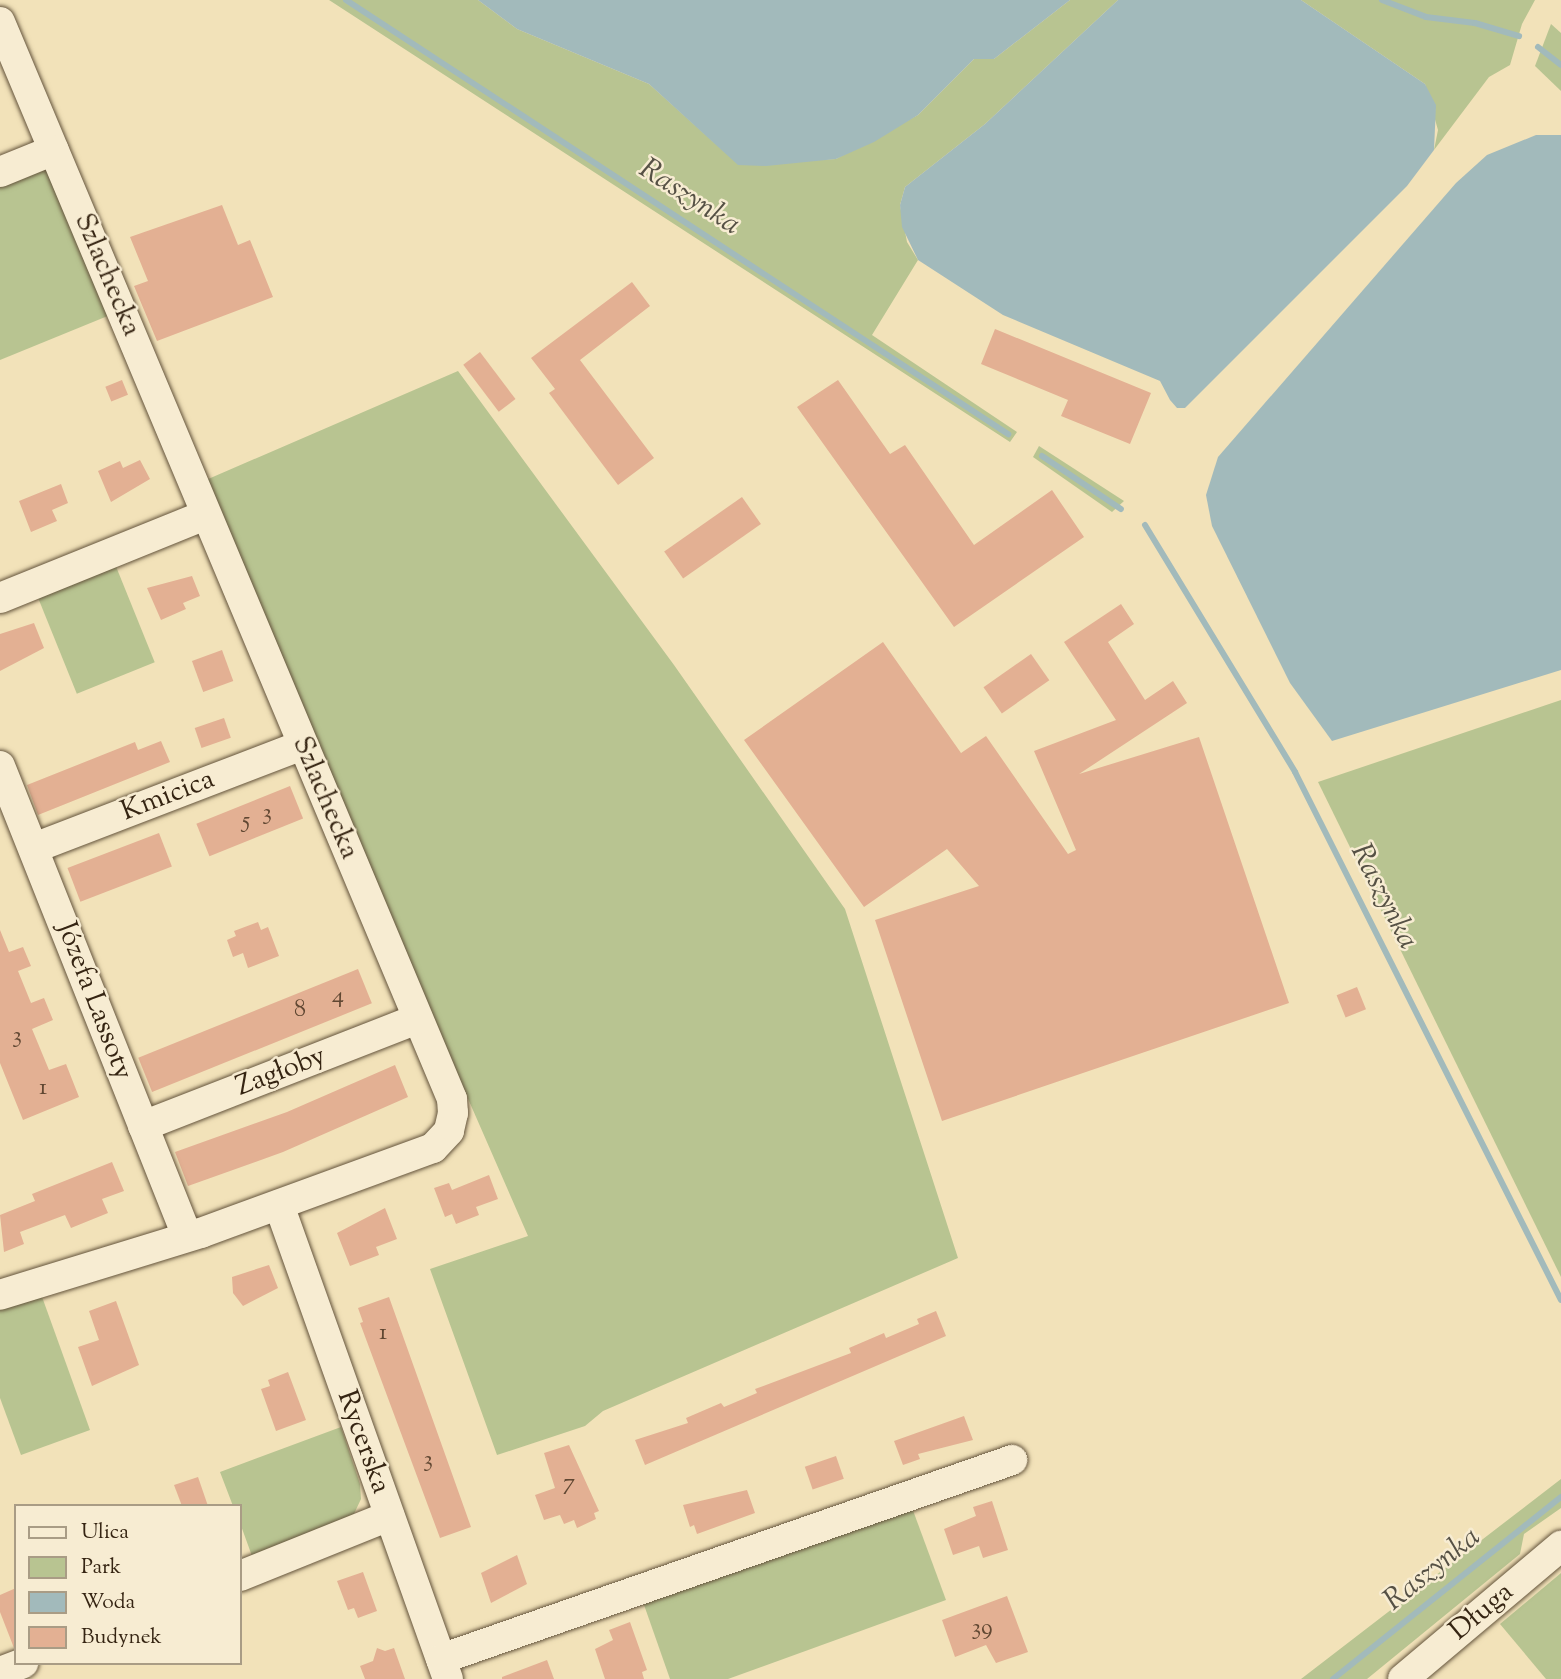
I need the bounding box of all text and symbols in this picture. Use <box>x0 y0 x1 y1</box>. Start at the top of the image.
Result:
water label: Raszynka <box>632 152 746 244</box>
street label: Szlachecka <box>66 209 148 341</box>
street label: Szlachecka <box>284 732 366 864</box>
street label: Kmicica <box>117 763 219 829</box>
house number: 3 <box>262 800 272 828</box>
house number: 5 <box>242 808 250 836</box>
water label: Raszynka <box>1341 838 1425 956</box>
street label: Józefa Lassoty <box>49 917 139 1085</box>
house number: 4 <box>332 983 344 1011</box>
house number: 8 <box>294 997 306 1025</box>
house number: 3 <box>12 1023 22 1051</box>
street label: Zagłoby <box>232 1040 330 1104</box>
house number: 1 <box>39 1075 47 1103</box>
house number: 1 <box>379 1320 387 1348</box>
street label: Rycerska <box>329 1386 397 1498</box>
house number: 3 <box>423 1447 433 1475</box>
house number: 7 <box>563 1470 575 1498</box>
legend <box>14 1504 242 1665</box>
text: Ulica <box>81 1518 129 1548</box>
water label: Raszynka <box>1377 1520 1489 1620</box>
text: Park <box>81 1553 121 1583</box>
street label: Długa <box>1443 1576 1521 1648</box>
text: Woda <box>81 1588 135 1618</box>
house number: 39 <box>971 1615 993 1643</box>
text: Budynek <box>81 1623 162 1653</box>

